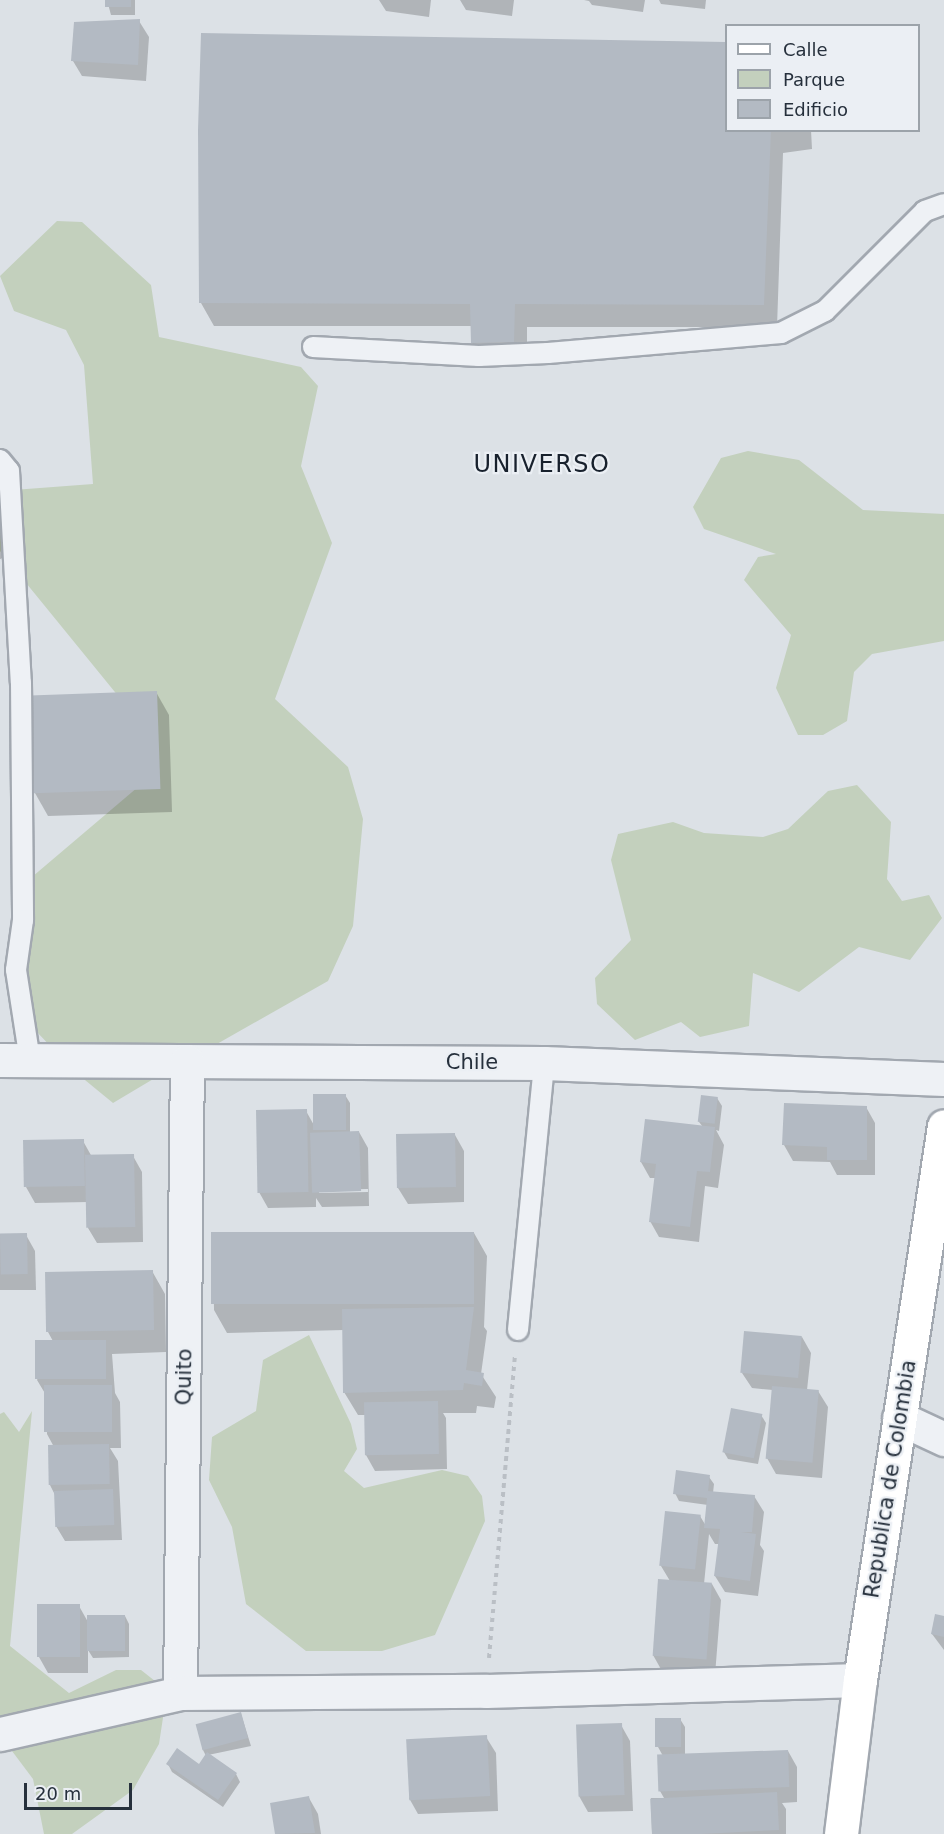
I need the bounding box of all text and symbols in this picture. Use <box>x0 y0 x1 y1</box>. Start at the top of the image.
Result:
legend <box>725 24 920 132</box>
text: Calle <box>783 39 828 60</box>
text: Parque <box>783 69 845 90</box>
text: Edificio <box>783 99 848 120</box>
district label: UNIVERSO <box>474 451 610 479</box>
street label: Chile <box>446 1049 498 1075</box>
street label: Quito <box>171 1348 197 1406</box>
street label: Republica de Colombia <box>859 1358 921 1600</box>
scale bar <box>27 1771 135 1809</box>
text: 20 m <box>35 1783 81 1804</box>

